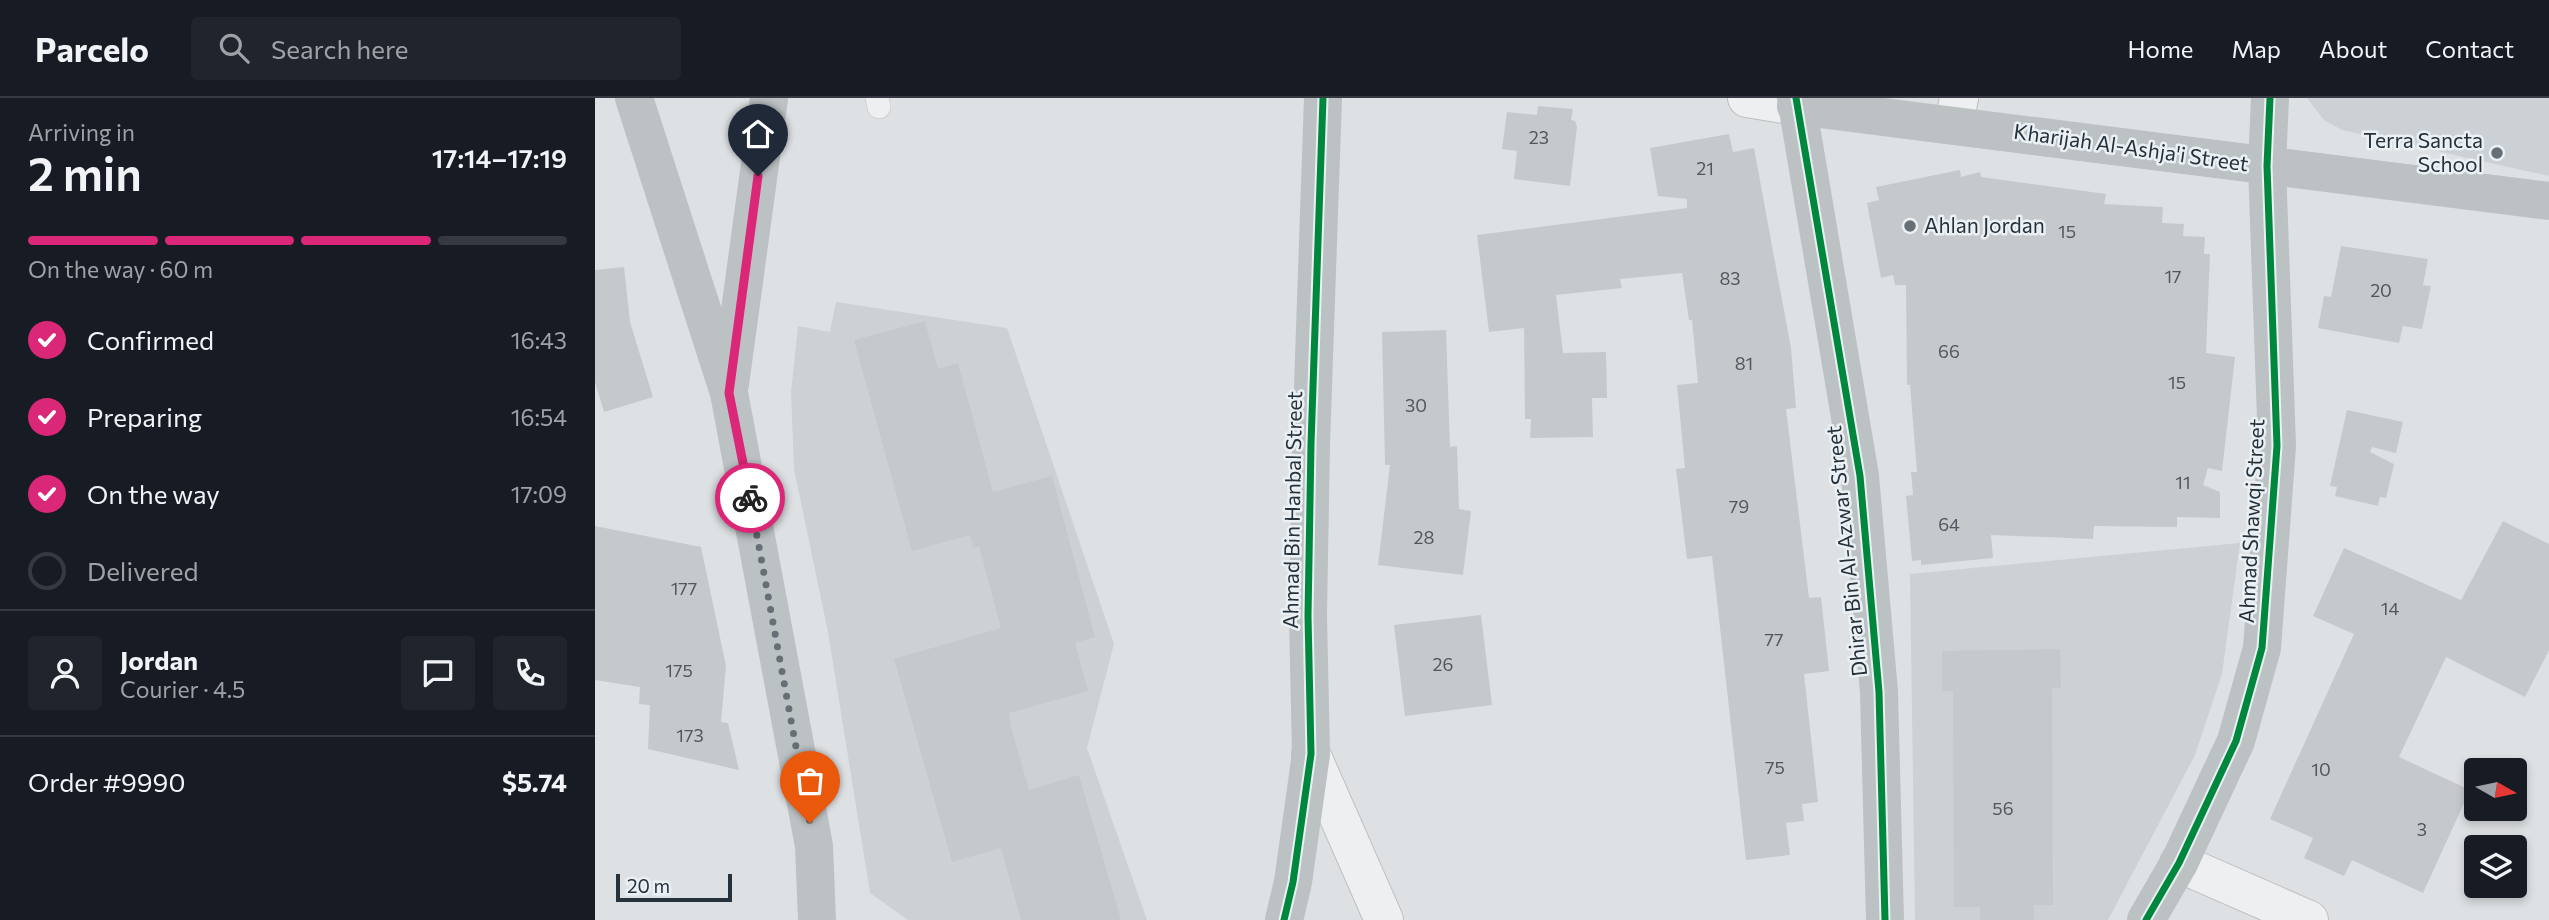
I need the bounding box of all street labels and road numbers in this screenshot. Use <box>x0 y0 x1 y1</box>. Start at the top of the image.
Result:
street label: Kharijah Al-Ashja'i Street <box>2012 118 2250 175</box>
street label: Ahmad Bin Hanbal Street <box>1277 391 1306 629</box>
street label: Ahmad Shawqi Street <box>2233 418 2268 624</box>
street label: Dhirar Bin Al-Azwar Street <box>1820 425 1871 678</box>

